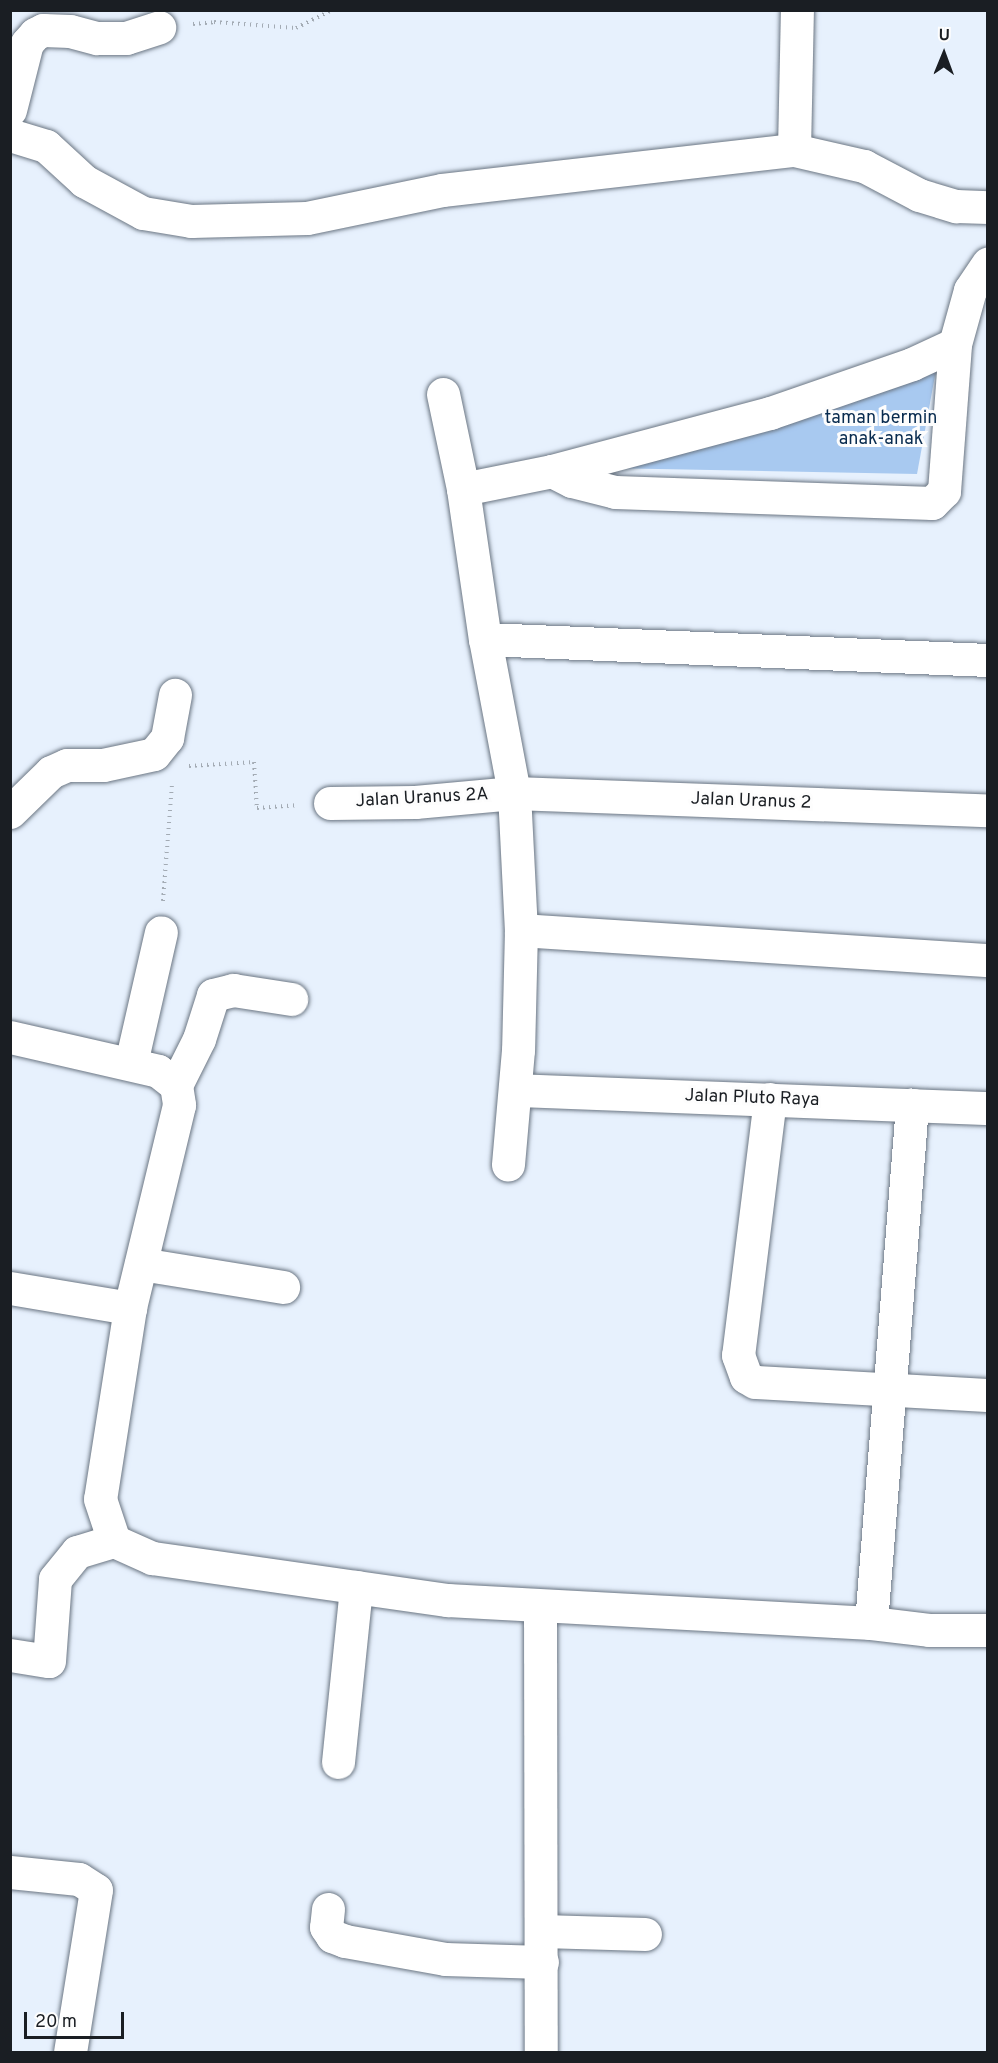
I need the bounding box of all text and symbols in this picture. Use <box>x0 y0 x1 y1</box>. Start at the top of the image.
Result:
north arrow <box>914 24 974 84</box>
text: U <box>938 26 950 46</box>
park label: taman bermin anak-anak <box>825 409 937 452</box>
street label: Jalan Uranus 2A <box>355 785 489 813</box>
street label: Jalan Uranus 2 <box>690 789 812 815</box>
street label: Jalan Pluto Raya <box>684 1086 820 1112</box>
scale bar <box>27 2000 128 2038</box>
text: 20 m <box>35 2011 77 2034</box>

